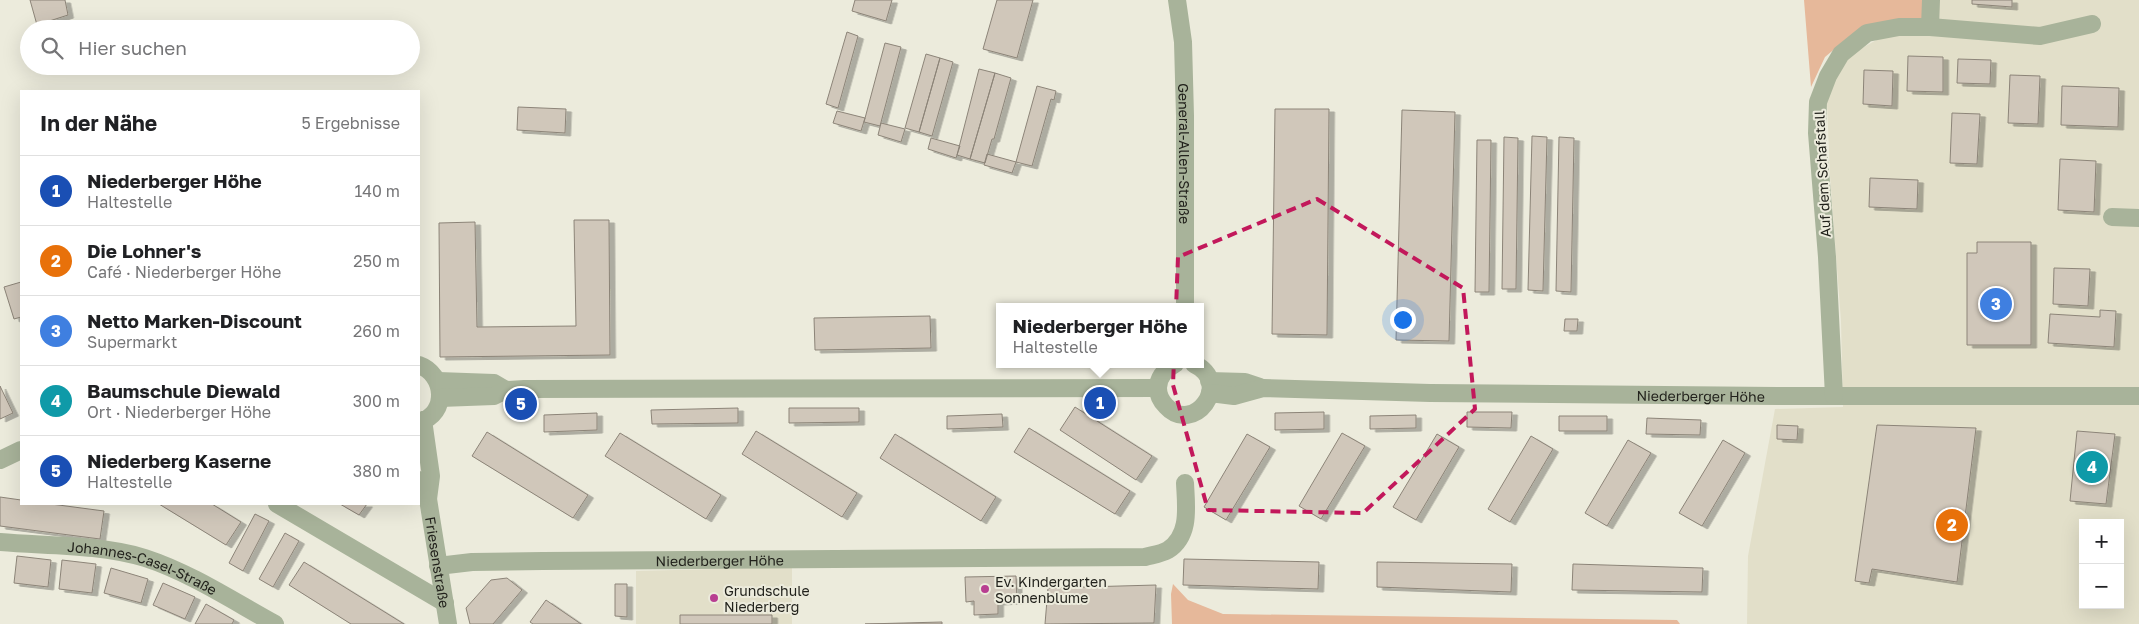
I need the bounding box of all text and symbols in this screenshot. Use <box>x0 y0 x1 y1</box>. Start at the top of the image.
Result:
search box <box>20 20 420 75</box>
icon: search <box>38 34 66 62</box>
text: Hier suchen <box>78 36 187 59</box>
street label: General-Allen-Straße <box>1176 83 1194 224</box>
text: In der Nähe <box>40 110 157 136</box>
street label: Auf dem Schafstall <box>1810 110 1834 238</box>
text: 5 Ergebnisse <box>302 113 400 133</box>
text: Niederberger Höhe <box>87 169 262 192</box>
text: 1 <box>52 181 60 201</box>
text: 140 m <box>354 181 400 201</box>
text: Haltestelle <box>87 192 172 212</box>
text: Die Lohner's <box>87 239 201 262</box>
text: 2 <box>51 251 61 271</box>
text: 250 m <box>353 251 400 271</box>
text: Café · Niederberger Höhe <box>87 262 281 282</box>
pin: 3 <box>1980 285 2012 323</box>
popup <box>996 303 1204 368</box>
your location <box>1390 307 1416 333</box>
text: Netto Marken-Discount <box>87 309 302 332</box>
text: Niederberger Höhe <box>1013 314 1187 337</box>
text: 3 <box>51 321 61 341</box>
text: 260 m <box>353 321 400 341</box>
text: Supermarkt <box>87 332 177 352</box>
text: Haltestelle <box>1013 337 1098 357</box>
text: Baumschule Diewald <box>87 379 280 402</box>
pin: 1 <box>1084 384 1116 422</box>
pin: 5 <box>505 385 537 423</box>
street label: Niederberger Höhe <box>1636 386 1765 404</box>
text: 4 <box>51 391 61 411</box>
text: 300 m <box>353 391 400 411</box>
text: Ort · Niederberger Höhe <box>87 402 271 422</box>
pin: 4 <box>2076 448 2108 486</box>
text: Niederberg Kaserne <box>87 449 271 472</box>
text: 5 <box>51 461 61 481</box>
text: 380 m <box>353 461 400 481</box>
text: Haltestelle <box>87 472 172 492</box>
pin: 2 <box>1936 506 1968 544</box>
street label: Friesenstraße <box>422 515 454 609</box>
map controls <box>2079 519 2124 609</box>
button: + <box>2079 519 2124 564</box>
street label: Johannes-Casel-Straße <box>67 537 220 598</box>
street label: Niederberger Höhe <box>656 551 784 569</box>
button: − <box>2079 564 2124 609</box>
place label: Ev. Kindergarten Sonnenblume <box>995 573 1107 606</box>
place label: Grundschule Niederberg <box>724 582 810 615</box>
marker: Ev. Kindergarten Sonnenblume <box>979 583 991 595</box>
marker: Grundschule Niederberg <box>708 592 720 604</box>

